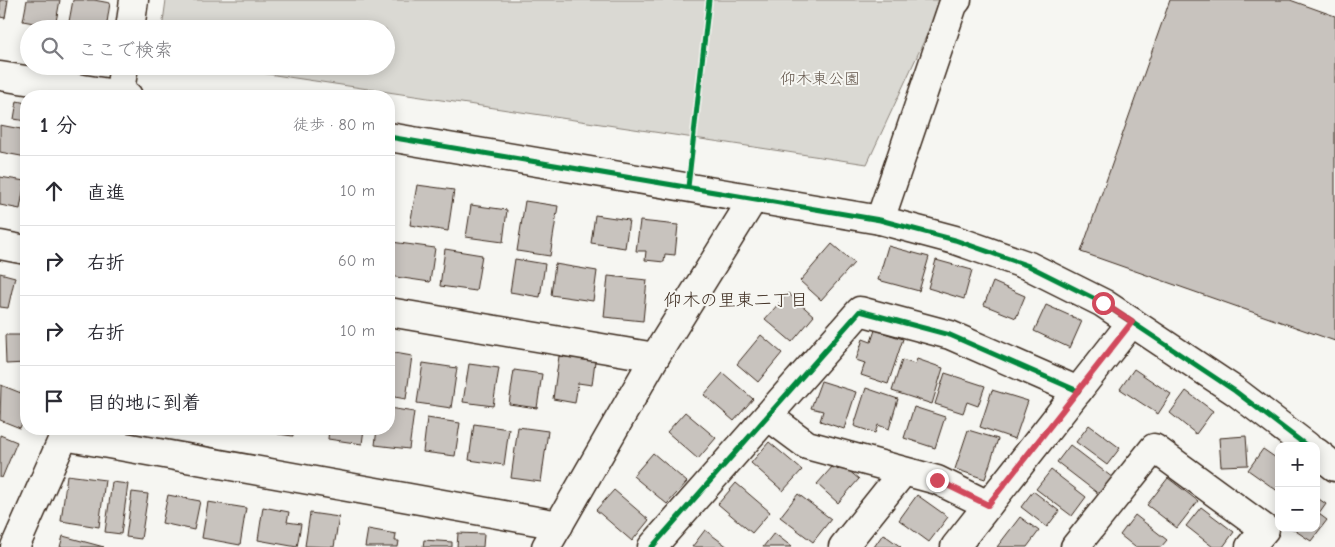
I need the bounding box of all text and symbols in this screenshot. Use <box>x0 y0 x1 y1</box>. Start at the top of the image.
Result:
search box <box>20 20 395 75</box>
icon: search <box>38 34 66 62</box>
text: ここで検索 <box>78 39 173 61</box>
park label: 仰木東公園 <box>780 70 860 88</box>
text: 1 分 <box>40 113 77 137</box>
text: 徒歩 · 80 m <box>293 116 375 134</box>
icon: ahead <box>40 177 68 205</box>
text: 直進 <box>87 182 125 204</box>
text: 10 m <box>340 182 375 200</box>
icon: right <box>40 247 68 275</box>
text: 右折 <box>87 252 125 274</box>
text: 60 m <box>338 252 375 270</box>
district label: 仰木の里東二丁目 <box>664 290 808 311</box>
route start <box>1092 292 1115 315</box>
icon: right <box>40 317 68 345</box>
text: 右折 <box>87 322 125 344</box>
text: 10 m <box>340 322 375 340</box>
icon: arrive <box>40 387 68 415</box>
text: 目的地に到着 <box>87 392 201 414</box>
map controls <box>1275 442 1320 532</box>
button: + <box>1275 442 1320 487</box>
route end <box>926 469 949 492</box>
button: − <box>1275 487 1320 532</box>

